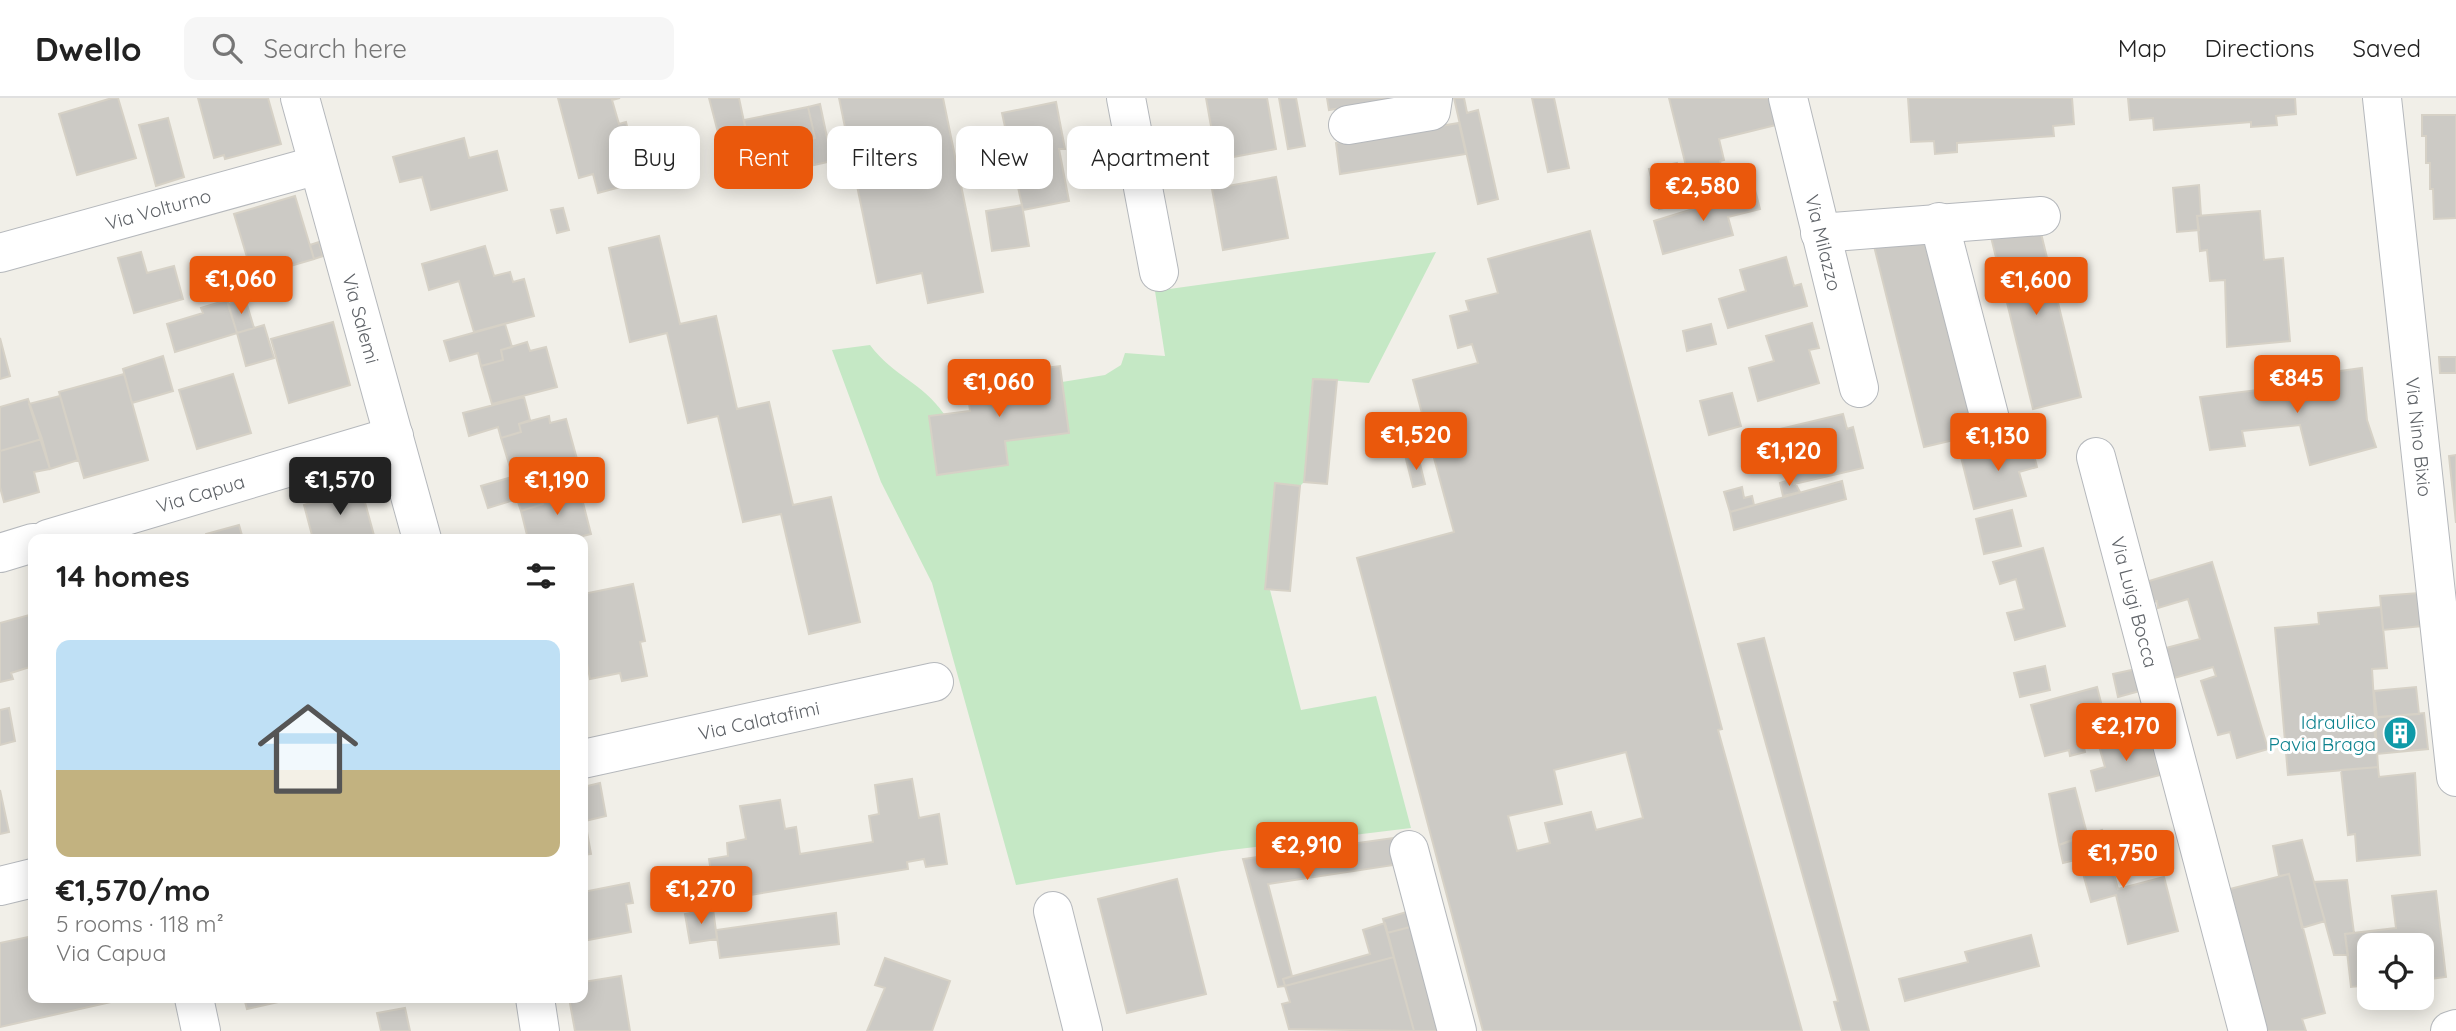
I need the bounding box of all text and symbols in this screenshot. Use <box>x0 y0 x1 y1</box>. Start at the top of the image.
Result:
search box <box>184 17 674 80</box>
text: Dwello <box>35 28 142 69</box>
icon: search <box>208 29 246 67</box>
text: Search here <box>264 32 407 65</box>
text: Map <box>2118 33 2167 63</box>
text: Directions <box>2205 33 2315 63</box>
text: Saved <box>2353 33 2421 63</box>
chip: Buy <box>609 126 700 189</box>
chip: Rent <box>714 126 813 189</box>
chip: Filters <box>827 126 942 189</box>
chip: New <box>956 126 1053 189</box>
chip: Apartment <box>1067 126 1234 189</box>
pin: €2,580 <box>1646 164 1760 223</box>
text: €2,580 <box>1666 171 1740 200</box>
street label: Via Volturno <box>103 183 214 235</box>
street label: Via Milazzo <box>1800 192 1847 293</box>
pin: €1,060 <box>184 256 298 316</box>
pin: €1,600 <box>1979 258 2093 317</box>
text: €1,060 <box>206 264 276 293</box>
text: €1,600 <box>2001 265 2071 294</box>
street label: Via Salemi <box>337 271 385 366</box>
pin: €845 <box>2256 356 2338 415</box>
pin: €1,060 <box>942 360 1056 419</box>
text: €845 <box>2270 363 2324 392</box>
text: €1,060 <box>964 367 1034 396</box>
street label: Via Nino Bixio <box>2401 376 2437 498</box>
pin: €1,520 <box>1359 412 1473 472</box>
pin: €1,130 <box>1941 414 2055 473</box>
text: €1,520 <box>1381 420 1451 449</box>
text: €1,130 <box>1966 421 2030 450</box>
pin: €1,120 <box>1732 428 1846 488</box>
text: €1,120 <box>1757 436 1821 465</box>
pin: €1,570 <box>283 458 397 517</box>
pin: €1,190 <box>500 458 614 517</box>
text: €1,570 <box>305 465 375 494</box>
text: €1,190 <box>525 465 589 494</box>
street label: Via Capua <box>153 469 248 518</box>
street label: Via Luigi Bocca <box>2106 534 2163 670</box>
text: 14 homes <box>56 557 190 595</box>
icon: filters <box>522 557 560 595</box>
icon: home <box>245 686 371 812</box>
street label: Via Calatafimi <box>696 695 822 745</box>
pin: €2,170 <box>2069 704 2183 763</box>
place label: Idraulico Pavia Braga <box>2268 710 2376 756</box>
text: €2,170 <box>2092 711 2160 740</box>
building icon: Idraulico Pavia Braga <box>2381 714 2419 752</box>
pin: €2,910 <box>1250 822 1364 882</box>
text: €2,910 <box>1272 830 1342 859</box>
pin: €1,750 <box>2066 830 2180 890</box>
text: €1,750 <box>2088 838 2158 867</box>
pin: €1,270 <box>644 866 758 926</box>
text: €1,570/mo <box>56 871 210 909</box>
text: €1,270 <box>666 874 736 903</box>
text: 5 rooms · 118 m² <box>56 909 224 938</box>
map controls <box>2357 933 2434 1010</box>
button: locate <box>2357 933 2434 1010</box>
text: Via Capua <box>56 938 166 967</box>

